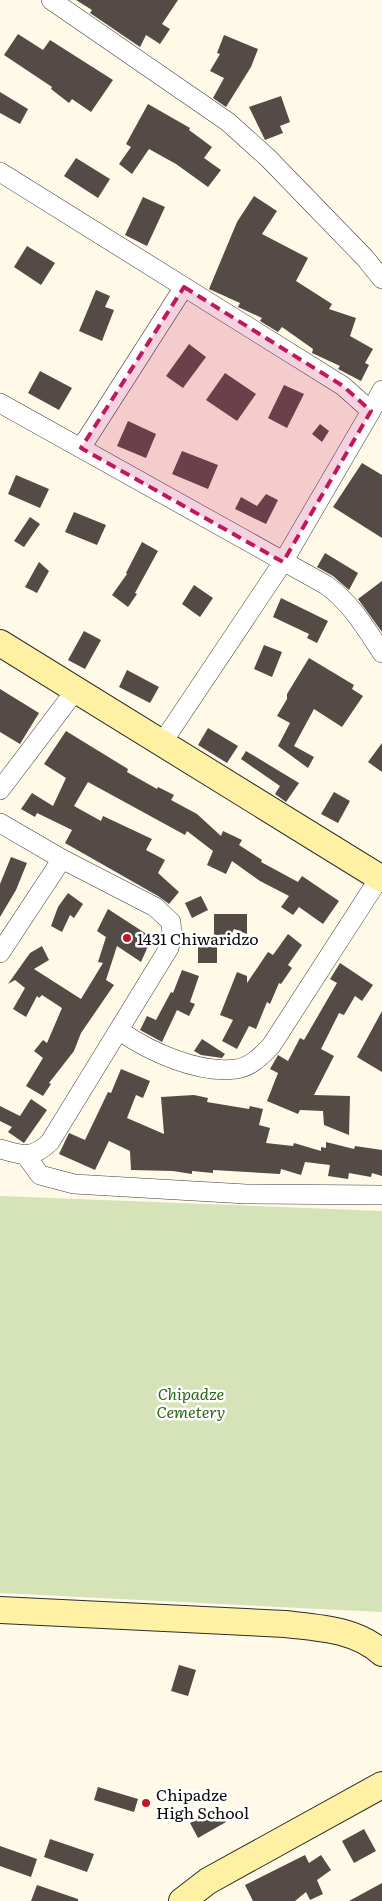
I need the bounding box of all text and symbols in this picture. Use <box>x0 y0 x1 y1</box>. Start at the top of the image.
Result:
place label: 1431 Chiwaridzo <box>137 926 259 950</box>
marker: 1431 Chiwaridzo <box>121 932 133 944</box>
park label: Chipadze Cemetery <box>157 1381 225 1423</box>
place label: Chipadze High School <box>156 1782 249 1824</box>
marker: Chipadze High School <box>140 1797 152 1809</box>

